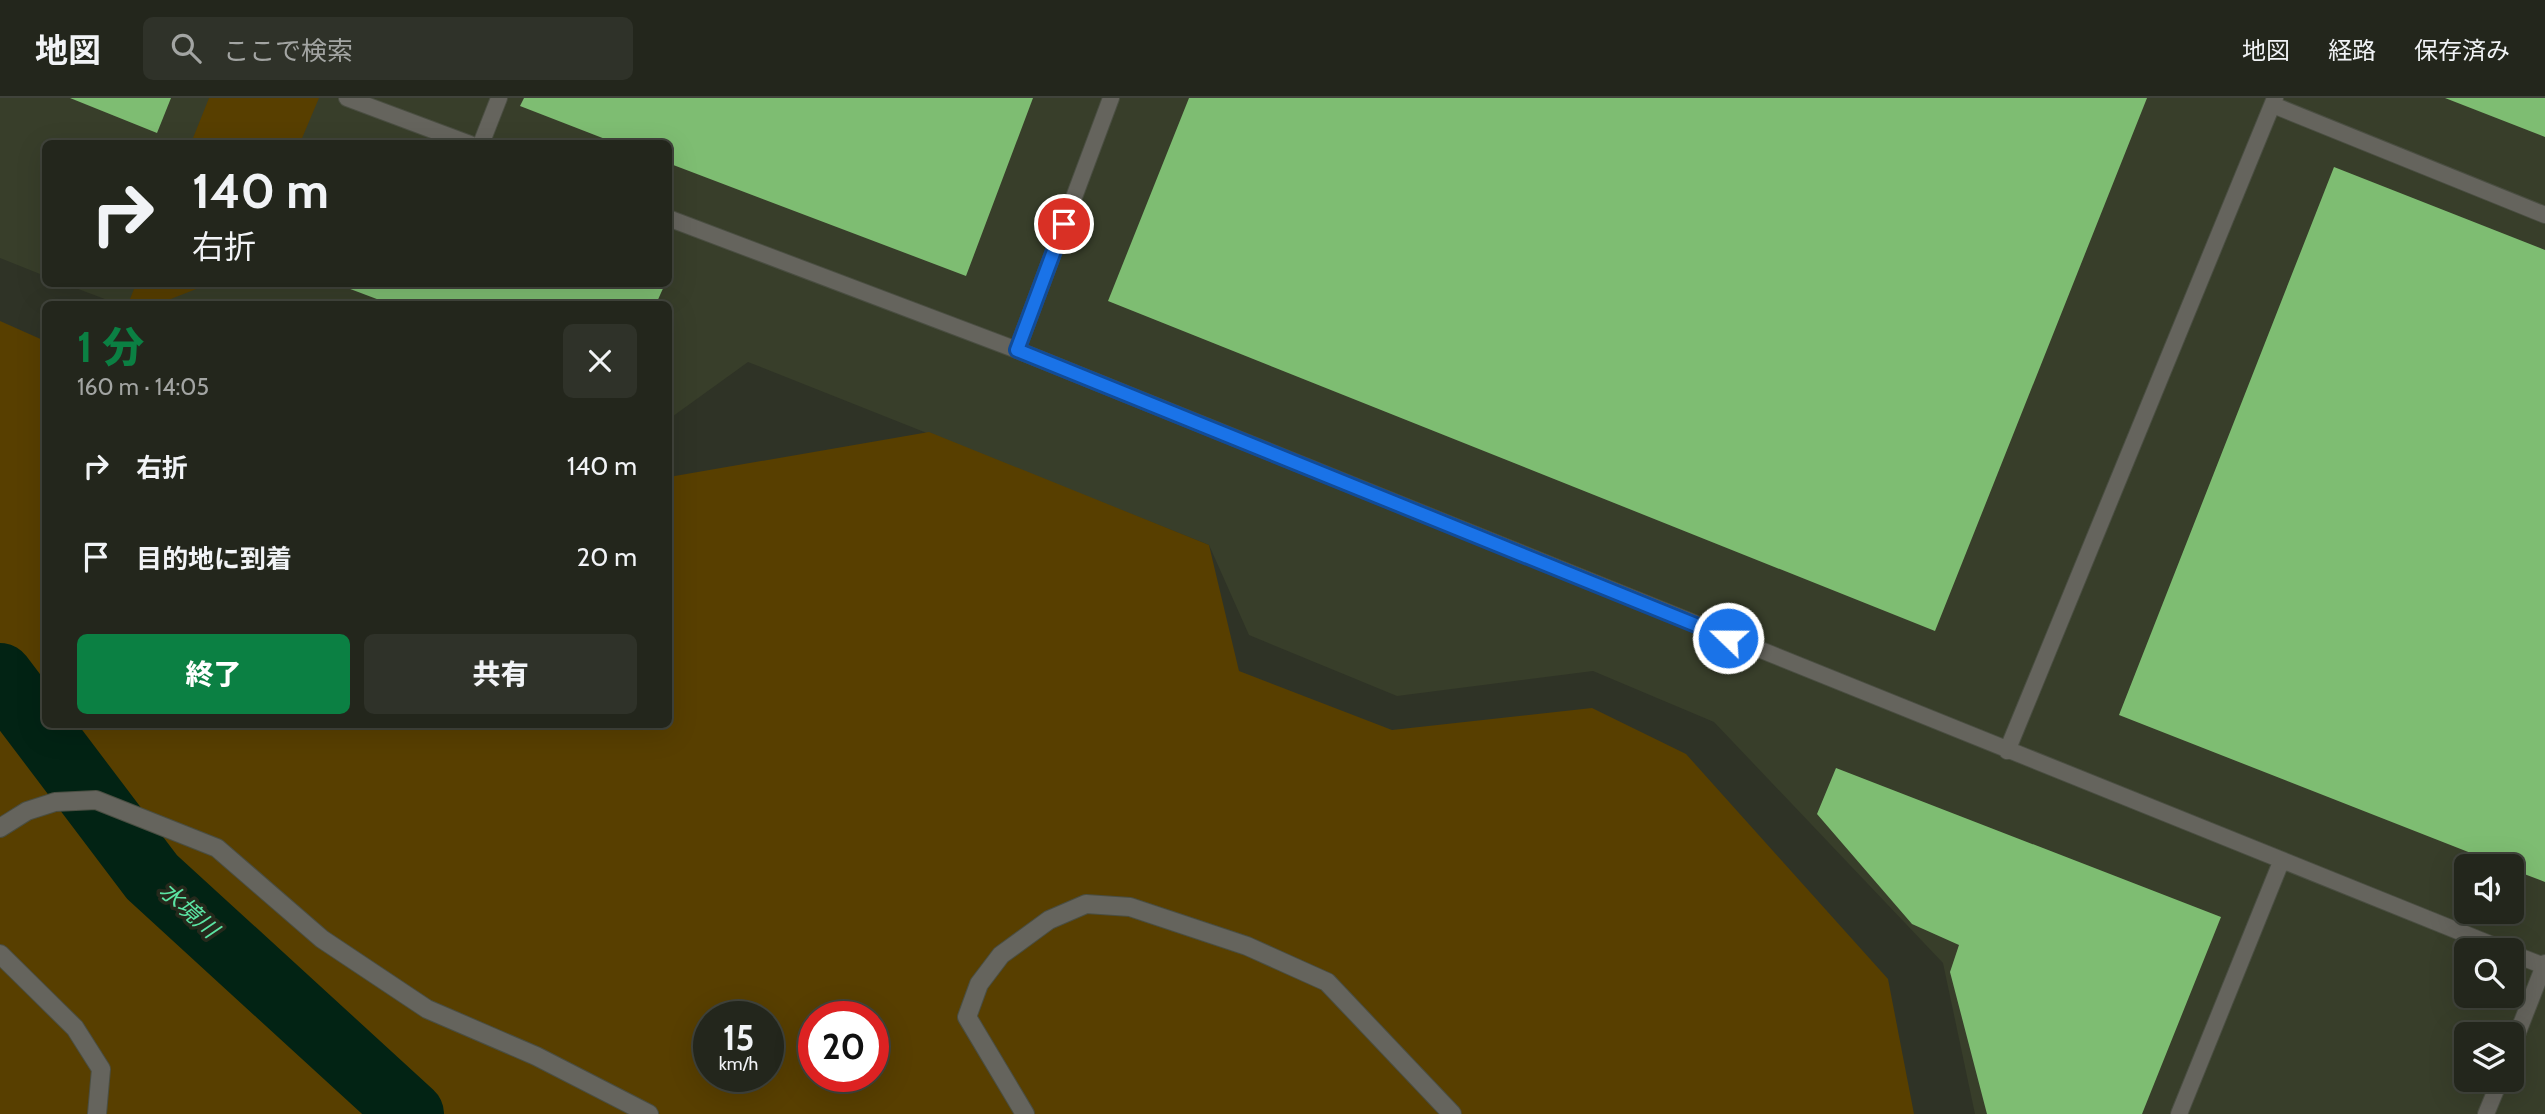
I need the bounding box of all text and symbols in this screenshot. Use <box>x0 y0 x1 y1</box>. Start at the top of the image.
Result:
search box <box>143 17 633 80</box>
icon: search <box>167 29 205 67</box>
text: 地図 <box>35 30 101 70</box>
text: ここで検索 <box>223 35 353 67</box>
text: 地図 <box>2242 36 2290 65</box>
text: 経路 <box>2328 36 2376 65</box>
text: 保存済み <box>2414 36 2510 65</box>
text: 140 m <box>192 161 329 220</box>
icon: right <box>77 168 168 259</box>
pin <box>1034 194 1094 254</box>
icon: arrive <box>1045 205 1083 243</box>
text: 右折 <box>192 227 256 266</box>
text: 1 分 <box>77 321 144 373</box>
button: close <box>563 324 637 398</box>
text: 160 m · 14:05 <box>77 373 209 401</box>
icon: right <box>77 447 115 485</box>
text: 140 m <box>567 450 637 482</box>
text: 右折 <box>136 452 188 484</box>
icon: arrive <box>77 538 115 576</box>
text: 20 m <box>577 541 637 573</box>
text: 目的地に到着 <box>136 543 292 575</box>
position arrow <box>1691 601 1765 675</box>
button: 終了 <box>77 634 350 714</box>
button: 共有 <box>364 634 637 714</box>
map controls <box>2454 854 2524 1092</box>
button: sound <box>2454 854 2524 924</box>
water label: 水境川 <box>154 877 226 945</box>
button: search <box>2454 938 2524 1008</box>
speed limit sign: 20 <box>798 1001 889 1092</box>
text: 15 <box>723 1016 754 1059</box>
button: layers <box>2454 1022 2524 1092</box>
text: km/h <box>719 1053 758 1075</box>

